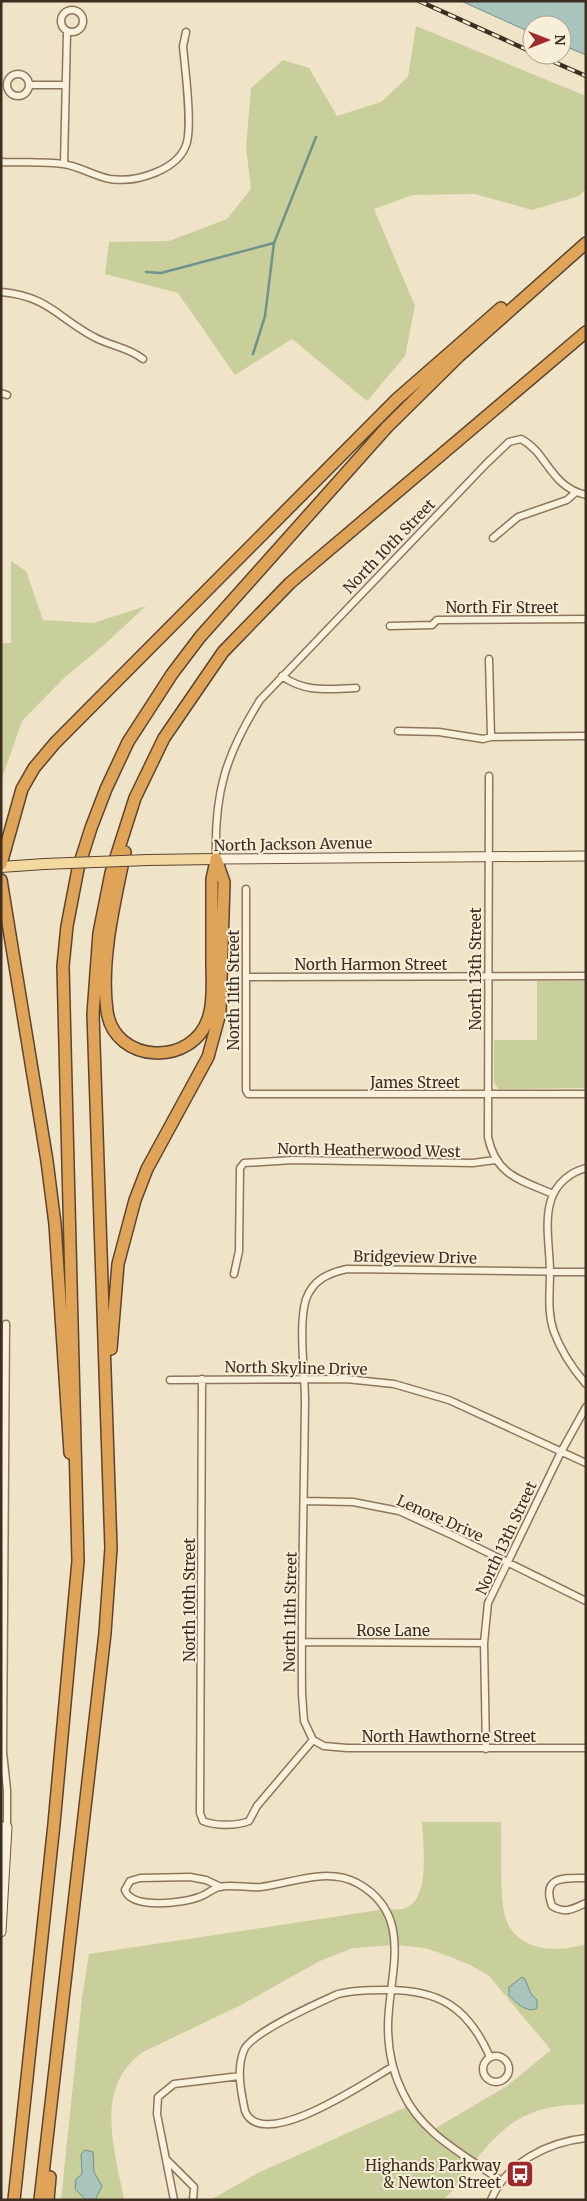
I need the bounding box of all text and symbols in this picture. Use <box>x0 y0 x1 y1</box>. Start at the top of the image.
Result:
north arrow <box>522 15 572 65</box>
text: N <box>551 34 569 46</box>
street label: North 10th Street <box>339 495 439 597</box>
street label: North Fir Street <box>445 598 559 617</box>
street label: North Jackson Avenue <box>214 833 373 855</box>
street label: North 13th Street <box>466 907 485 1031</box>
street label: North 11th Street <box>224 929 243 1050</box>
street label: North Harmon Street <box>295 955 448 974</box>
street label: James Street <box>369 1073 460 1092</box>
street label: North Heatherwood West <box>277 1139 461 1161</box>
street label: Bridgeview Drive <box>353 1246 477 1268</box>
street label: North Skyline Drive <box>225 1357 368 1379</box>
street label: North 13th Street <box>471 1478 541 1598</box>
street label: Lenore Drive <box>394 1490 486 1546</box>
street label: North 10th Street <box>180 1538 199 1662</box>
street label: North 11th Street <box>279 1551 301 1673</box>
street label: Rose Lane <box>356 1621 430 1640</box>
street label: North Hawthorne Street <box>362 1727 536 1746</box>
place label: Highands Parkway & Newton Street <box>365 2156 501 2192</box>
bus stop icon: Highands Parkway & Newton Street <box>505 2159 535 2189</box>

